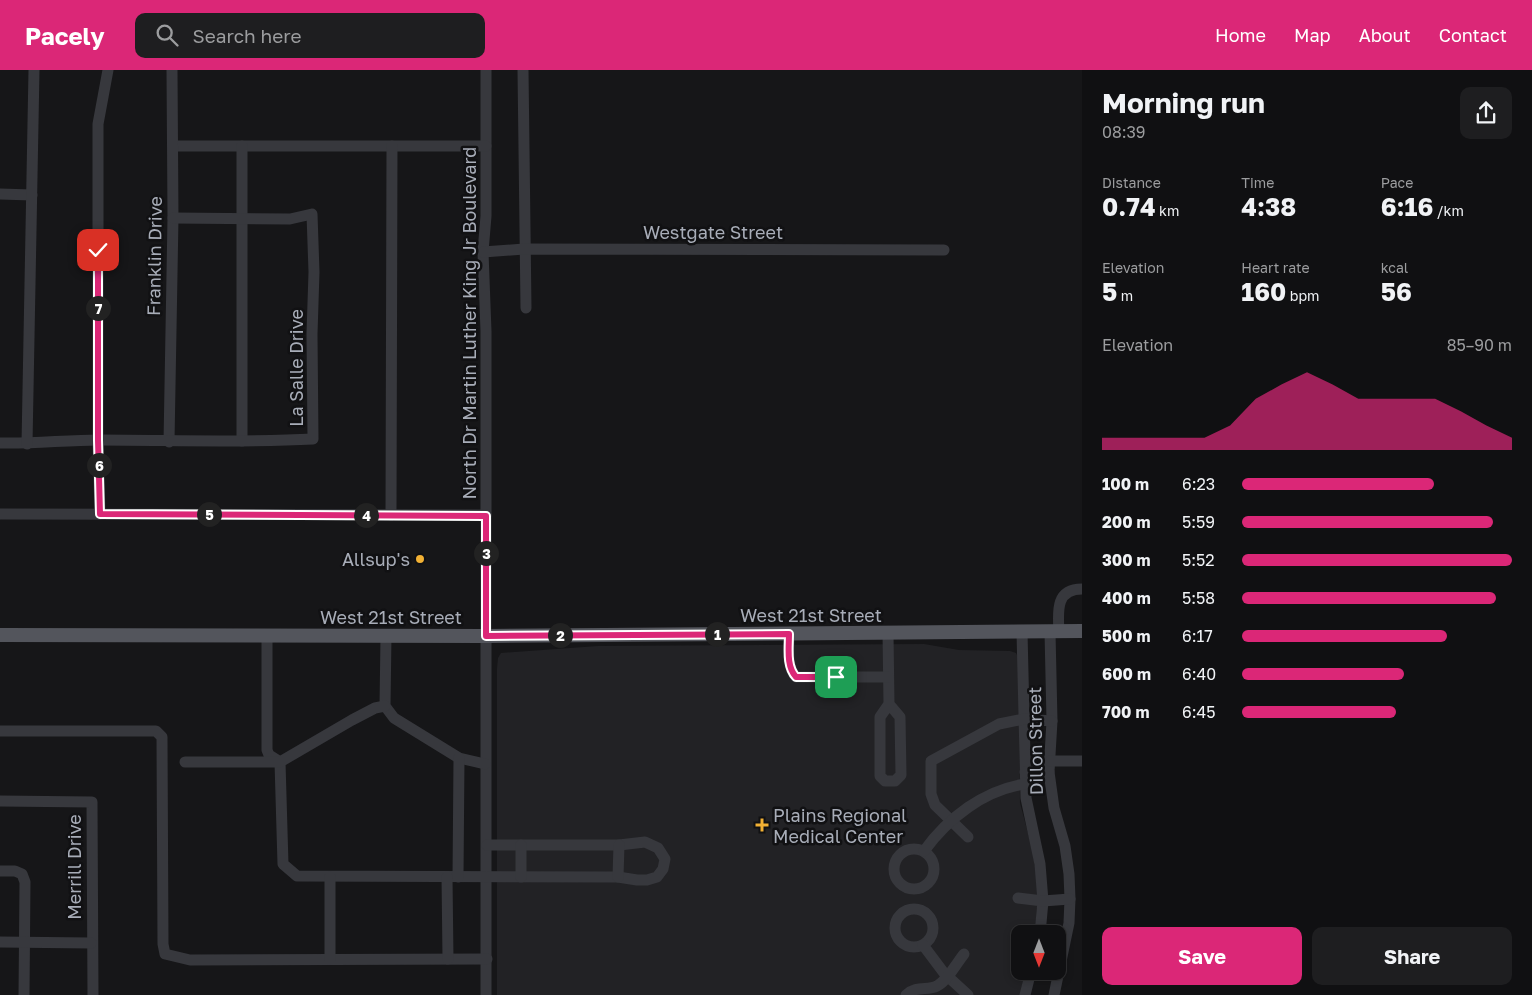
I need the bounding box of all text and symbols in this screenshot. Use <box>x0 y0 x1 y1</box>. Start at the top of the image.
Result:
search box <box>135 13 485 58</box>
text: Pacely <box>25 21 105 50</box>
icon: search <box>153 21 181 49</box>
text: Search here <box>193 24 301 47</box>
text: Home <box>1215 24 1266 46</box>
text: Map <box>1294 24 1331 46</box>
text: About <box>1359 24 1411 46</box>
text: Contact <box>1439 24 1507 46</box>
text: Morning run <box>1102 86 1265 119</box>
button: share <box>1460 87 1512 139</box>
text: 08:39 <box>1102 122 1146 142</box>
street label: North Dr Martin Luther King Jr Boulevard <box>458 147 480 499</box>
text: Distance <box>1102 174 1161 191</box>
text: Time <box>1241 174 1274 191</box>
text: Pace <box>1381 174 1413 191</box>
text: 0.74 <box>1102 191 1156 222</box>
text: 4:38 <box>1241 191 1296 222</box>
text: 6:16 <box>1381 191 1433 222</box>
street label: Franklin Drive <box>142 196 166 316</box>
text: km <box>1156 202 1179 219</box>
text: /km <box>1433 202 1464 219</box>
street label: Westgate Street <box>643 221 783 243</box>
pin <box>77 229 119 271</box>
icon: check <box>84 236 112 264</box>
text: Elevation <box>1102 259 1164 276</box>
text: Heart rate <box>1241 259 1310 276</box>
text: kcal <box>1381 259 1408 276</box>
text: 5 <box>1102 276 1117 307</box>
text: 160 <box>1241 276 1286 307</box>
text: 56 <box>1381 276 1412 307</box>
text: m <box>1117 287 1133 304</box>
text: bpm <box>1286 287 1319 304</box>
pin: 7 <box>86 296 110 320</box>
text: 7 <box>95 300 102 317</box>
street label: La Salle Drive <box>285 309 307 427</box>
text: Elevation <box>1102 335 1173 355</box>
text: 85–90 m <box>1447 335 1512 355</box>
pin: 6 <box>86 452 112 478</box>
text: 6 <box>95 457 104 474</box>
text: 100 m <box>1102 474 1149 494</box>
text: 6:23 <box>1182 474 1215 494</box>
pin: 5 <box>196 502 222 526</box>
pin: 4 <box>354 502 378 528</box>
text: 5 <box>205 506 214 523</box>
text: 4 <box>362 507 371 524</box>
text: 200 m <box>1102 512 1151 532</box>
text: 5:59 <box>1182 512 1215 532</box>
pin: 3 <box>474 540 498 566</box>
text: 3 <box>482 545 491 562</box>
place label: Allsup's <box>342 548 410 570</box>
text: 300 m <box>1102 550 1151 570</box>
text: 5:52 <box>1182 550 1215 570</box>
marker: Allsup's <box>414 553 426 565</box>
text: 400 m <box>1102 588 1151 608</box>
text: 5:58 <box>1182 588 1215 608</box>
street label: West 21st Street <box>740 604 882 626</box>
street label: West 21st Street <box>320 606 462 628</box>
pin: 2 <box>548 622 572 648</box>
pin: 1 <box>704 622 730 646</box>
text: 1 <box>714 626 721 643</box>
text: 500 m <box>1102 626 1151 646</box>
text: 6:17 <box>1182 626 1213 646</box>
text: 2 <box>556 627 565 644</box>
pin <box>815 656 857 698</box>
icon: arrive <box>822 663 850 691</box>
text: 600 m <box>1102 664 1151 684</box>
text: 6:40 <box>1182 664 1216 684</box>
street label: Dillon Street <box>1023 687 1047 795</box>
text: 700 m <box>1102 702 1150 722</box>
text: 6:45 <box>1182 702 1216 722</box>
place label: Plains Regional Medical Center <box>773 804 907 847</box>
street label: Merrill Drive <box>63 814 85 920</box>
marker: Plains Regional Medical Center <box>755 818 769 832</box>
north arrow <box>1011 925 1066 980</box>
map controls <box>1011 925 1066 980</box>
button: Save <box>1102 927 1302 985</box>
button: Share <box>1312 927 1512 985</box>

